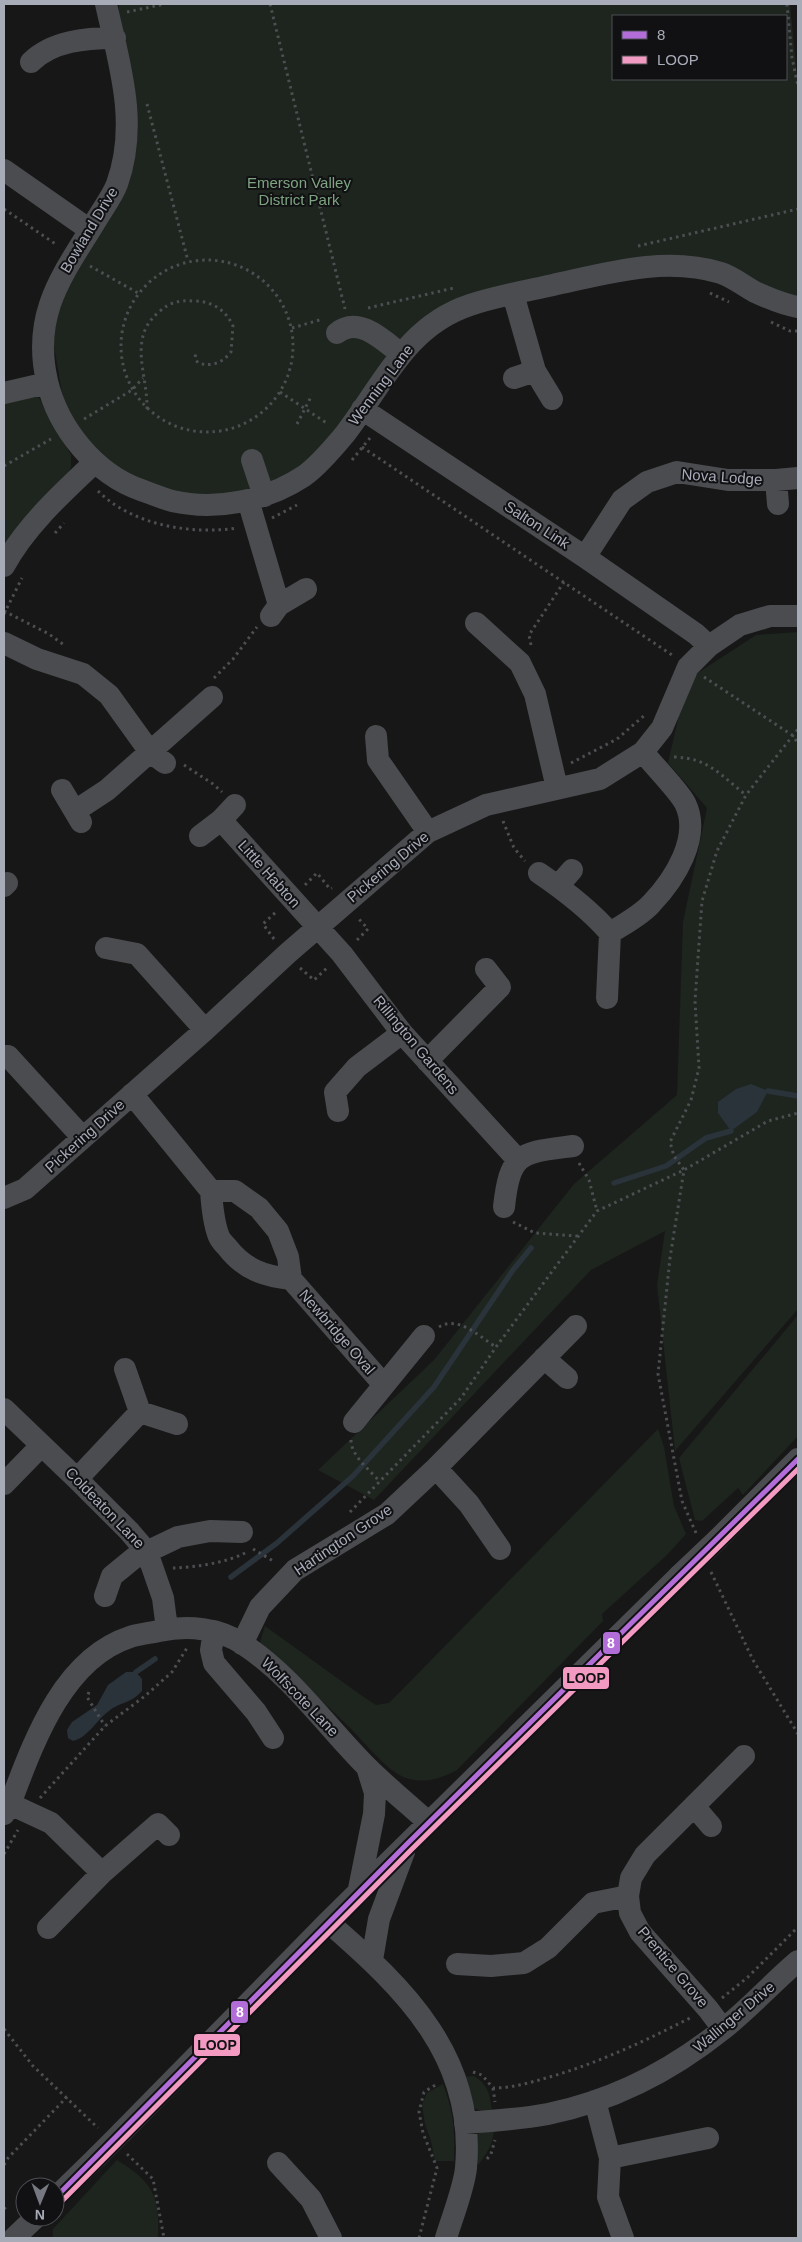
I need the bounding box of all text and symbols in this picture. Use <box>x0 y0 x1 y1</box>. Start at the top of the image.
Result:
legend <box>612 15 787 80</box>
text: 8 <box>657 26 665 43</box>
text: LOOP <box>657 51 699 68</box>
park label: Emerson Valley District Park <box>247 174 351 208</box>
street label: Bowland Drive <box>56 184 121 276</box>
street label: Wenning Lane <box>345 341 416 428</box>
street label: Nova Lodge <box>681 465 763 488</box>
street label: Salton Link <box>502 497 573 552</box>
street label: Pickering Drive <box>344 828 432 906</box>
street label: Little Habton <box>235 837 304 911</box>
street label: Rillington Gardens <box>370 992 463 1097</box>
street label: Pickering Drive <box>41 1096 128 1176</box>
street label: Newbridge Oval <box>296 1286 379 1378</box>
street label: Coldeaton Lane <box>62 1464 148 1552</box>
street label: Hartington Grove <box>291 1501 395 1579</box>
line badge: 8 <box>602 1631 621 1655</box>
text: 8 <box>607 1635 615 1651</box>
street label: Wolfscote Lane <box>258 1654 342 1740</box>
line badge: LOOP <box>562 1666 610 1690</box>
text: LOOP <box>566 1670 606 1686</box>
street label: Prentice Grove <box>635 1923 712 2010</box>
street label: Wallinger Drive <box>689 1978 778 2056</box>
line badge: 8 <box>230 2000 249 2024</box>
text: 8 <box>236 2004 244 2020</box>
line badge: LOOP <box>193 2033 241 2057</box>
text: LOOP <box>197 2037 237 2053</box>
north arrow <box>15 2177 65 2227</box>
text: N <box>35 2207 45 2223</box>

